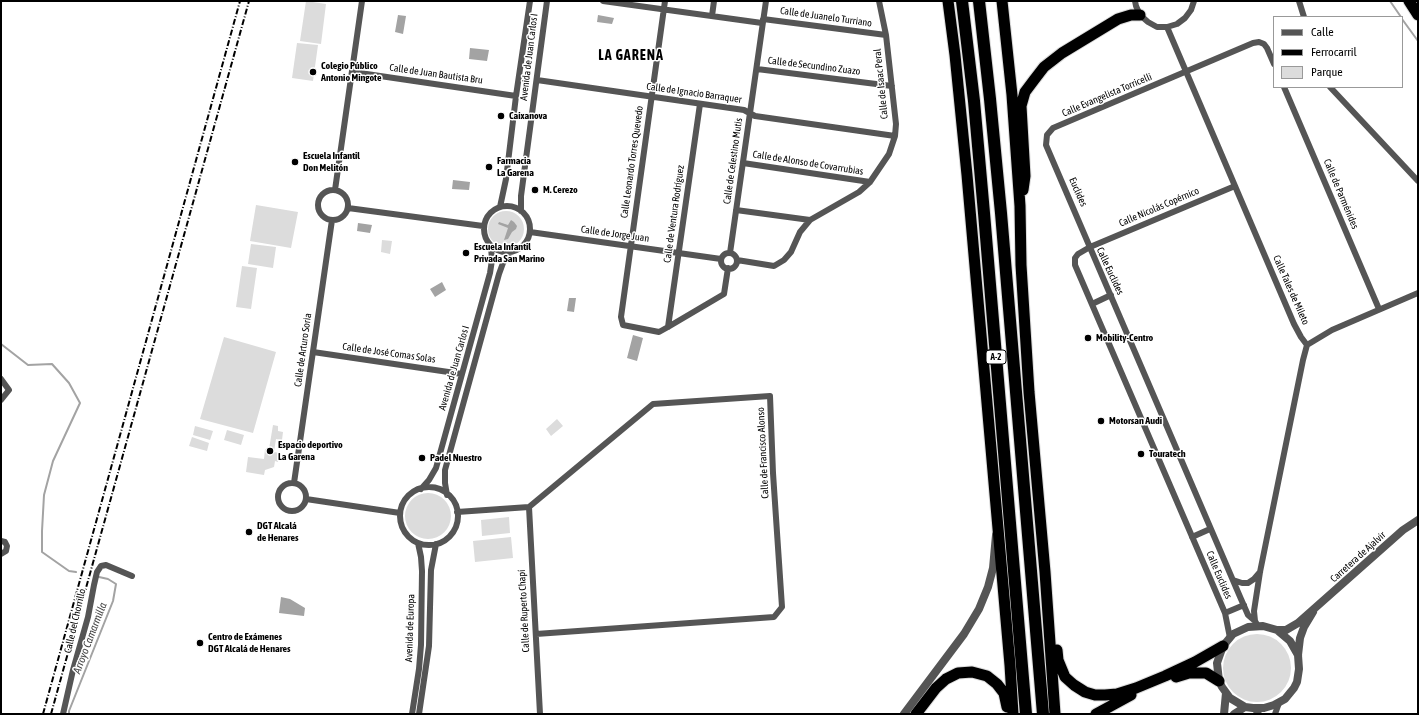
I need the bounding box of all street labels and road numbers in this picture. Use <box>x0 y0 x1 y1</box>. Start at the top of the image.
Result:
street label: Calle de Juanelo Turriano <box>779 5 873 29</box>
street label: Avenida de Juan Carlos I <box>518 13 540 101</box>
street label: Calle de Isaac Peral <box>871 48 891 120</box>
street label: Calle de Secundino Zuazo <box>767 54 861 78</box>
street label: Calle de Juan Bautista Bru <box>389 62 483 86</box>
street label: Calle Evangelista Torricelli <box>1060 71 1154 119</box>
street label: Calle de Ignacio Barraquer <box>646 80 742 106</box>
street label: Calle Leonardo Torres Quevedo <box>618 105 646 219</box>
street label: Calle de Celestino Mutis <box>721 117 745 205</box>
street label: Calle de Alonso de Covarrubias <box>752 148 864 178</box>
street label: Calle de Parménides <box>1321 157 1361 231</box>
street label: Calle de Ventura Rodríguez <box>661 164 687 264</box>
street label: Euclides <box>1066 176 1090 208</box>
street label: Calle Nicolás Copérnico <box>1117 185 1201 229</box>
street label: Calle de Jorge Juan <box>580 223 650 245</box>
street label: Calle Euclides <box>1094 245 1126 297</box>
street label: Calle Tales de Mileto <box>1270 253 1312 327</box>
street label: Calle de Arturo Soria <box>292 312 314 388</box>
street label: Avenida de Juan Carlos I <box>436 324 472 412</box>
street label: Calle de José Comas Solas <box>342 341 436 365</box>
road number: A-2 <box>986 350 1006 364</box>
street label: Calle de Francisco Alonso <box>755 407 771 499</box>
street label: Carretera de Ajalvir <box>1328 529 1388 585</box>
street label: Calle Euclides <box>1204 549 1234 601</box>
street label: Calle de Ruperto Chapí <box>516 569 532 653</box>
street label: Calle del Chorrillo <box>62 588 88 654</box>
street label: Avenida de Europa <box>403 594 417 662</box>

